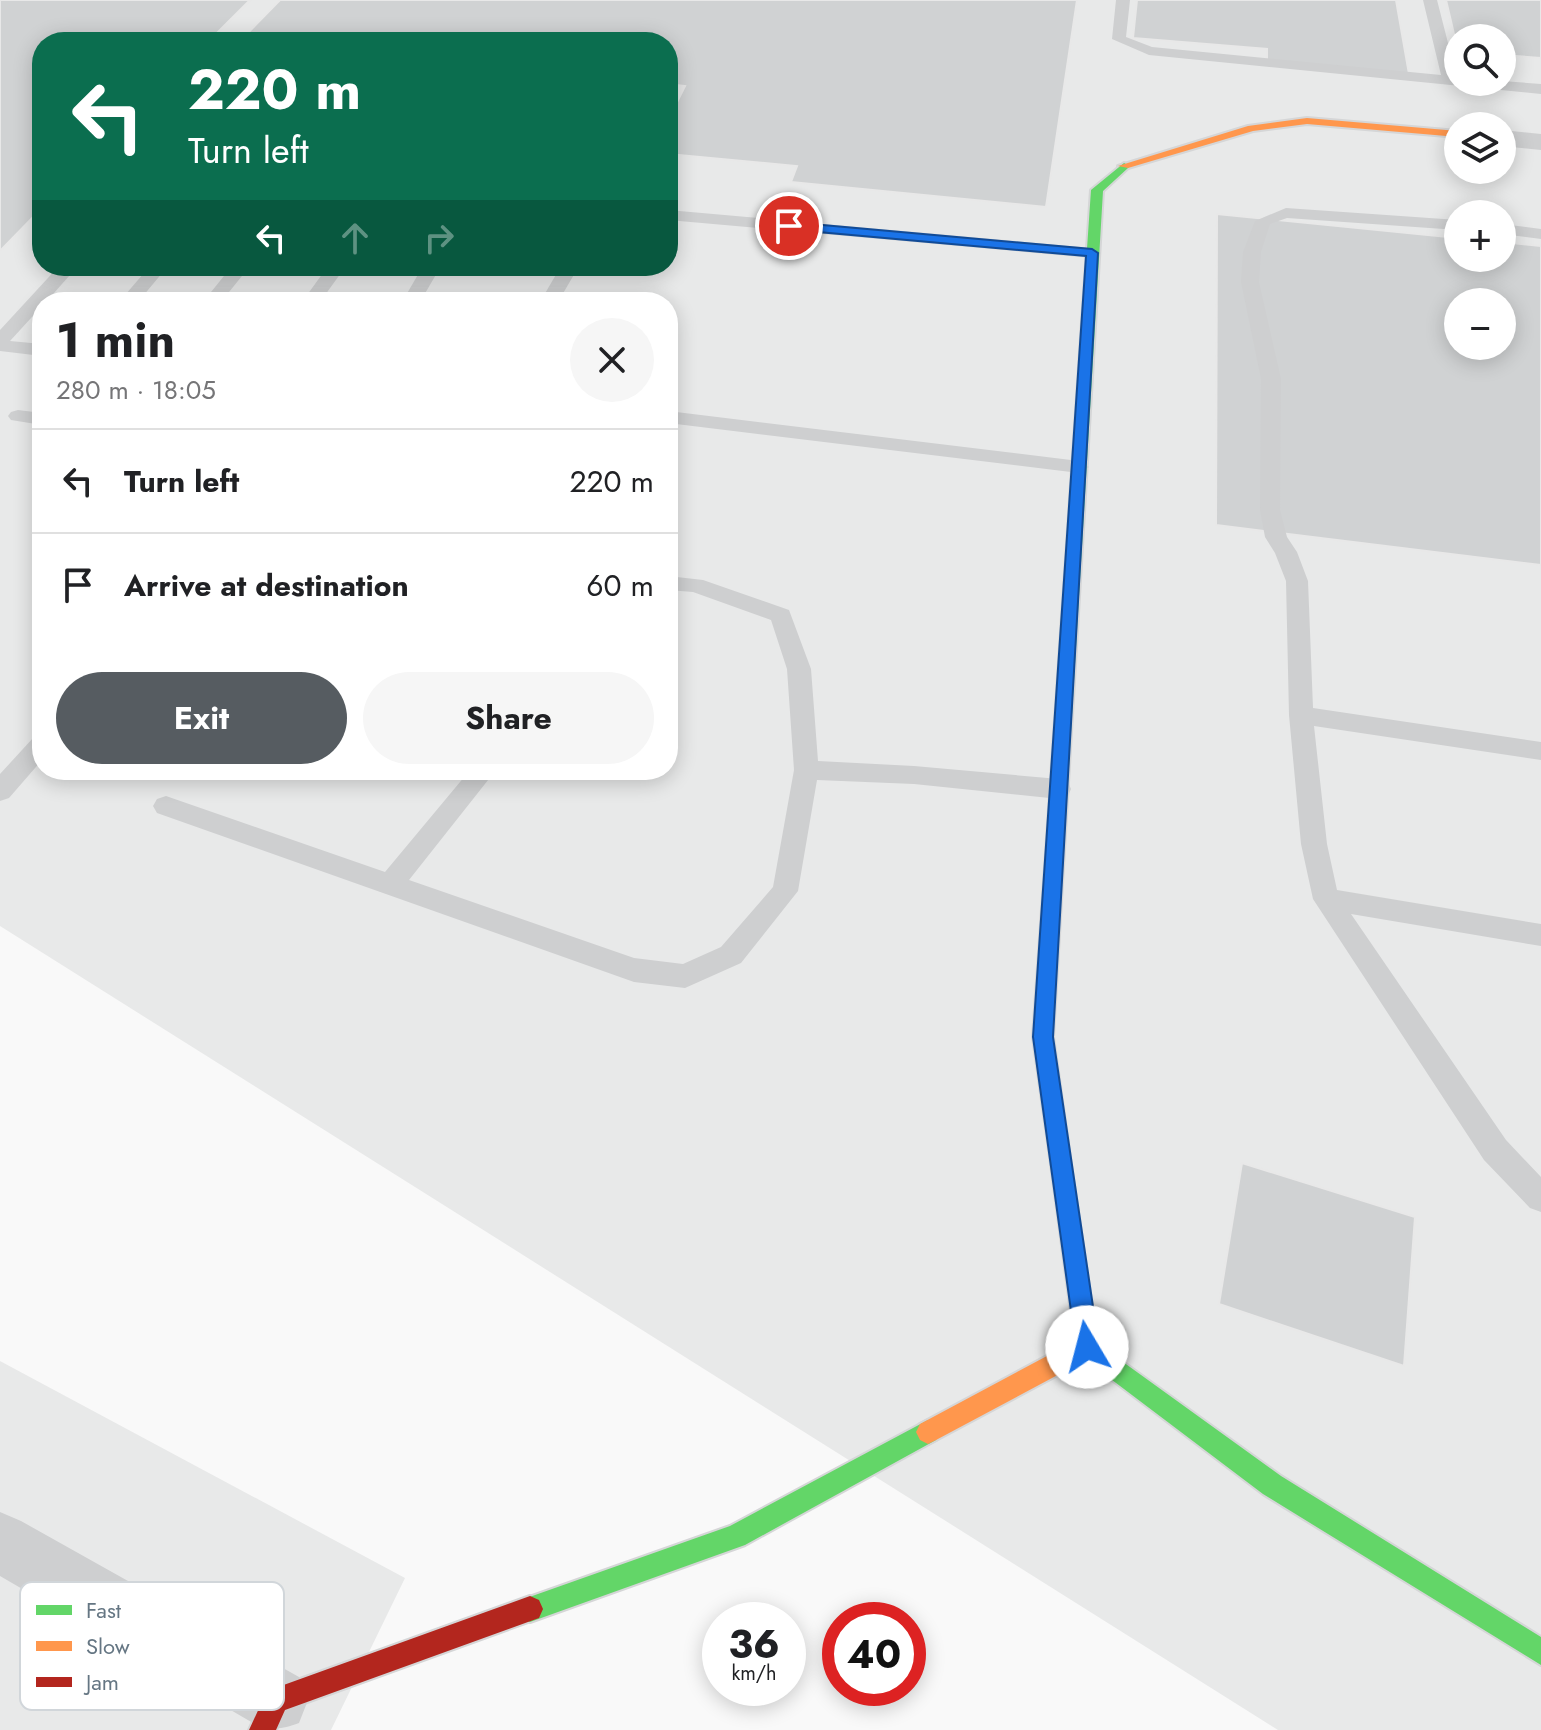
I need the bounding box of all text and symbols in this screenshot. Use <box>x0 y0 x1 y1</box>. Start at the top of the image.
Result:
map controls <box>1444 24 1516 360</box>
button: search <box>1444 24 1516 96</box>
text: 220 m <box>188 49 361 130</box>
icon: left <box>56 64 160 168</box>
button: layers <box>1444 112 1516 184</box>
text: Turn left <box>188 124 309 176</box>
pin <box>755 192 823 260</box>
button: + <box>1444 200 1516 272</box>
icon: arrive <box>767 204 811 248</box>
icon: left <box>249 216 293 260</box>
icon: ahead <box>333 216 377 260</box>
icon: right <box>417 216 461 260</box>
button: − <box>1444 288 1516 360</box>
text: 1 min <box>56 306 175 375</box>
button: close <box>570 318 654 402</box>
text: 280 m · 18:05 <box>56 371 216 409</box>
icon: left <box>56 459 100 503</box>
text: Turn left <box>124 460 239 503</box>
text: 220 m <box>569 460 654 503</box>
icon: arrive <box>56 563 100 607</box>
text: Arrive at destination <box>124 564 409 607</box>
text: 60 m <box>586 564 654 607</box>
button: Exit <box>56 672 347 764</box>
button: Share <box>363 672 654 764</box>
position arrow <box>1045 1305 1129 1389</box>
legend <box>20 1582 284 1710</box>
text: Fast <box>86 1594 122 1626</box>
speed limit sign: 40 <box>822 1602 926 1706</box>
text: 36 <box>728 1615 780 1673</box>
text: Slow <box>86 1630 130 1662</box>
text: km/h <box>731 1659 777 1688</box>
text: Jam <box>83 1666 119 1698</box>

